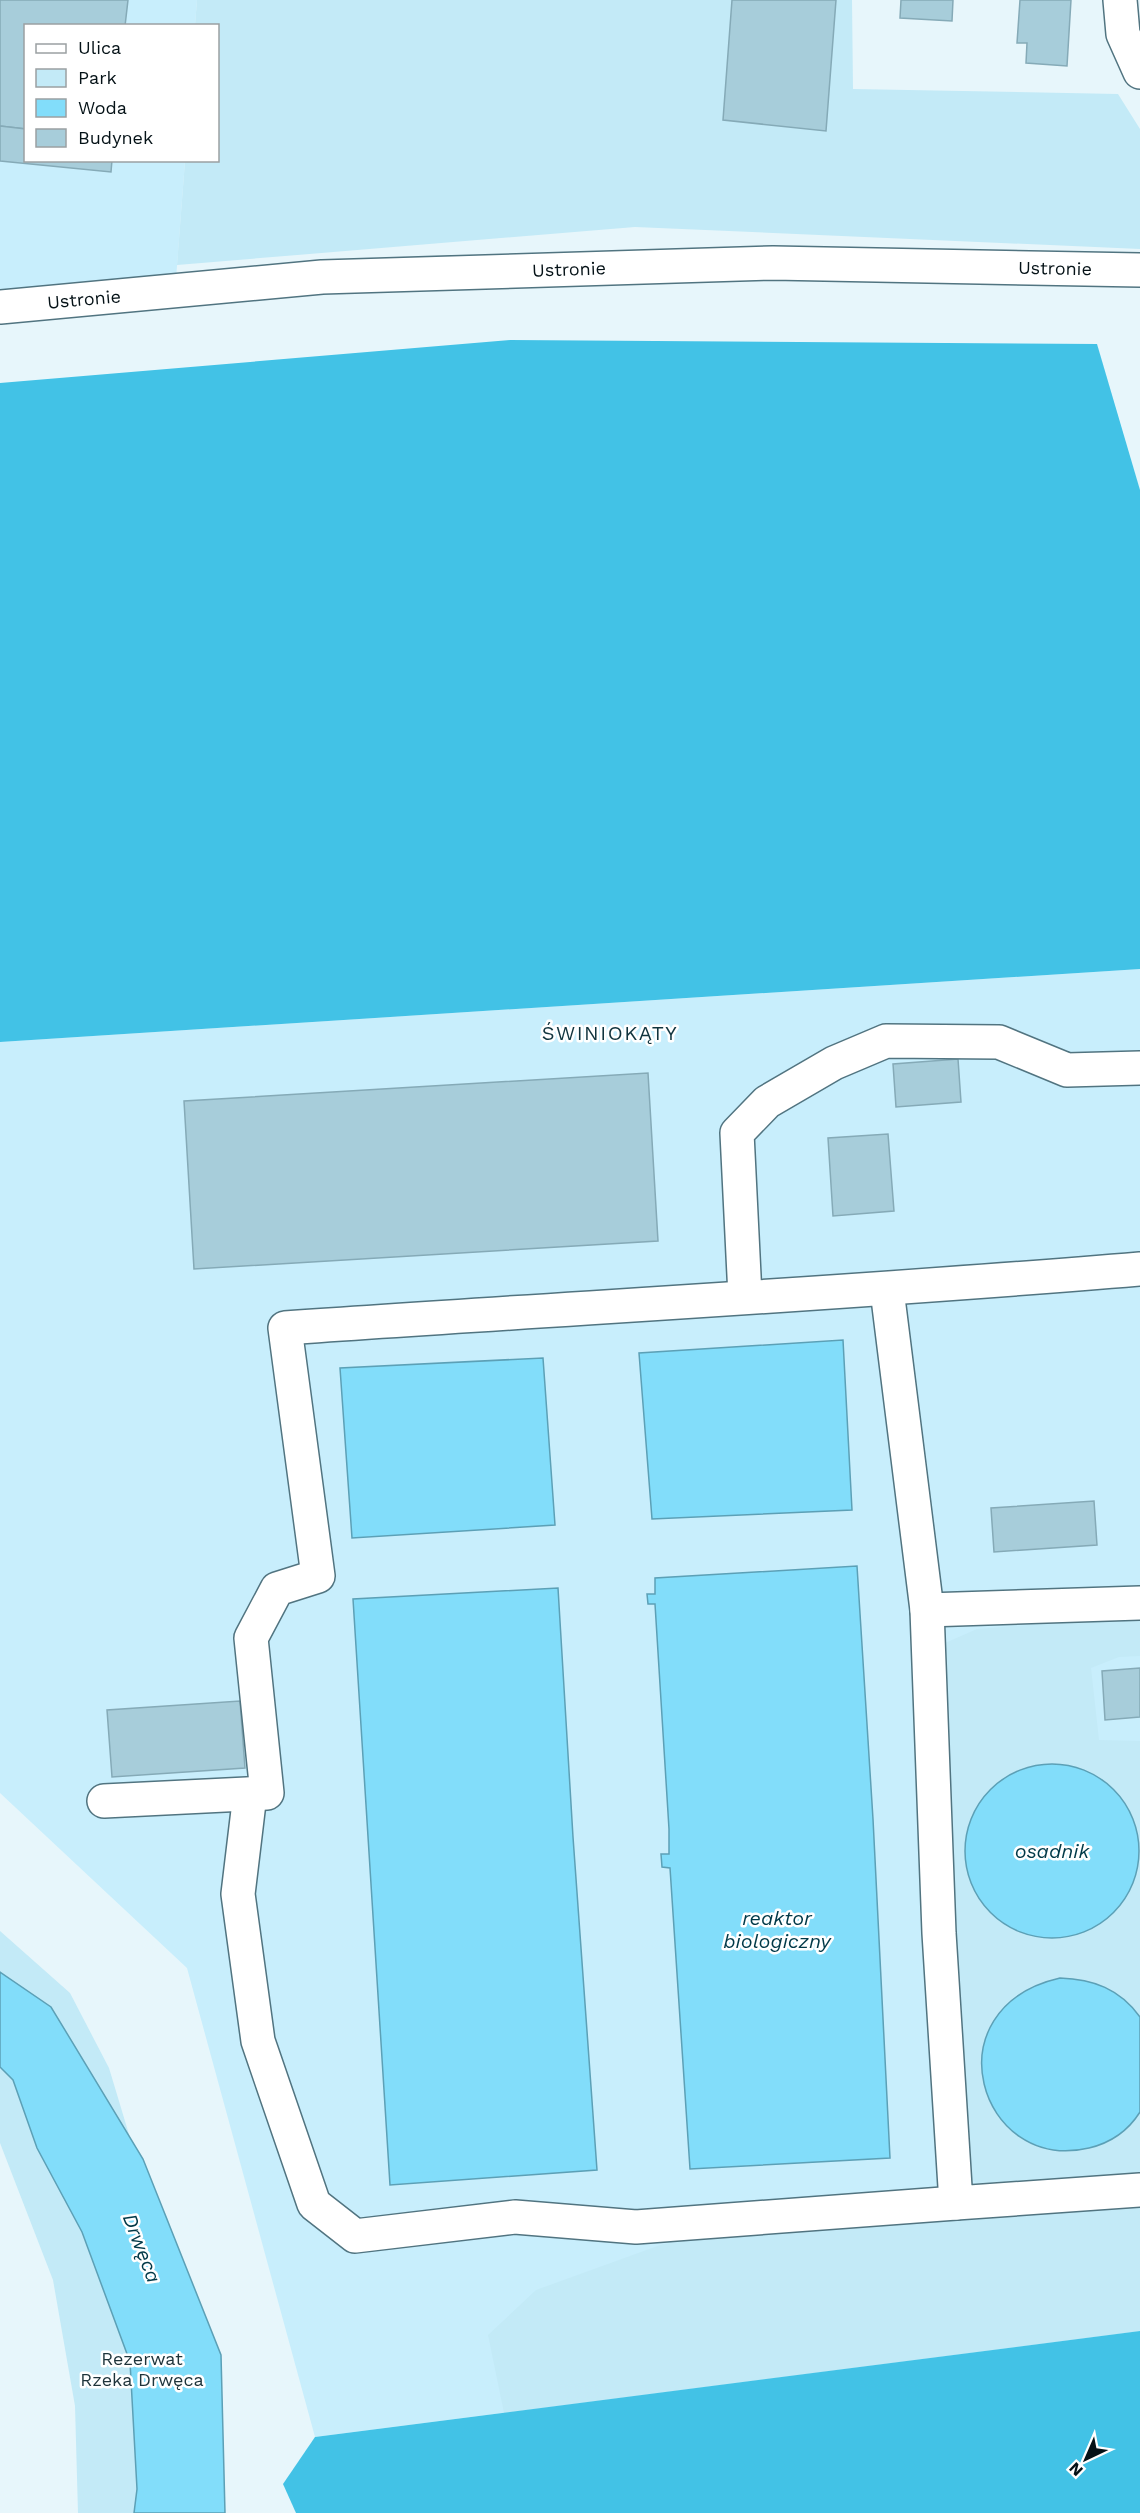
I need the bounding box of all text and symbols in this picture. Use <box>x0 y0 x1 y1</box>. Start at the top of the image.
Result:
legend <box>24 24 219 162</box>
text: Ulica <box>78 37 121 58</box>
text: Park <box>78 67 117 88</box>
text: Woda <box>78 97 127 118</box>
text: Budynek <box>78 127 153 148</box>
street label: Ustronie <box>532 257 606 281</box>
street label: Ustronie <box>1018 257 1092 279</box>
street label: Ustronie <box>46 285 122 313</box>
district label: ŚWINIOKĄTY <box>542 1021 678 1045</box>
water label: osadnik <box>1015 1839 1090 1863</box>
water label: reaktor biologiczny <box>723 1906 833 1953</box>
water label: Drwęca <box>118 2210 166 2286</box>
park label: Rezerwat Rzeka Drwęca <box>80 2348 204 2390</box>
north arrow <box>1056 2429 1116 2489</box>
text: N <box>1065 2458 1087 2480</box>

